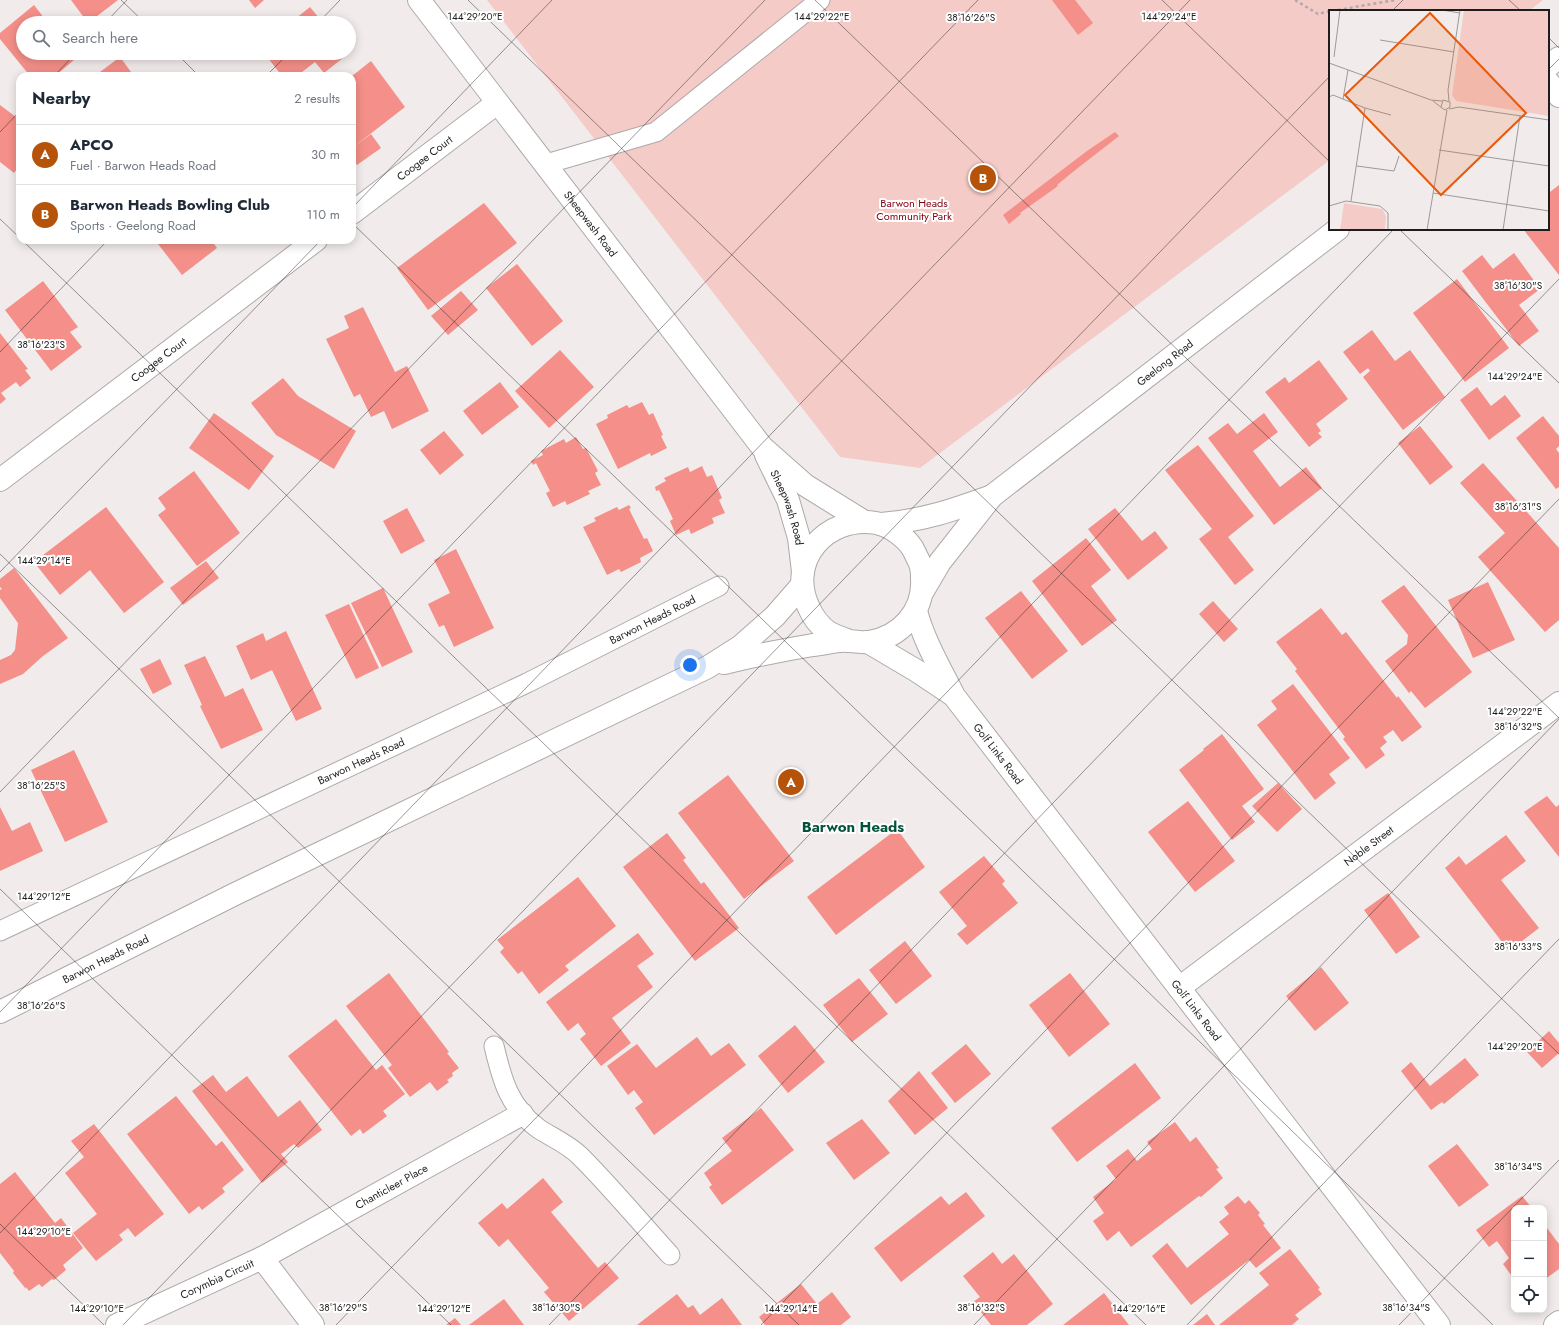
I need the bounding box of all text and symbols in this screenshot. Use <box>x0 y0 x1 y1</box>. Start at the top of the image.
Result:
text: 144°29'20"E <box>447 9 503 24</box>
text: 144°29'22"E <box>795 9 849 24</box>
text: 144°29'24"E <box>1142 9 1196 24</box>
text: 38°16'26"S <box>947 10 996 25</box>
inset map <box>1329 10 1549 230</box>
search box <box>16 16 356 60</box>
icon: search <box>30 27 52 49</box>
text: Search here <box>62 27 138 49</box>
text: Nearby <box>32 86 90 110</box>
text: 2 results <box>294 89 340 108</box>
street label: Coogee Court <box>393 131 456 184</box>
text: APCO <box>70 134 113 156</box>
text: A <box>40 145 50 164</box>
text: 30 m <box>311 145 340 164</box>
text: Fuel · Barwon Heads Road <box>70 156 216 175</box>
pin: B <box>970 163 996 193</box>
street label: Sheepwash Road <box>560 187 621 260</box>
text: Barwon Heads Bowling Club <box>70 194 270 216</box>
park label: Barwon Heads Community Park <box>876 195 952 224</box>
text: B <box>41 205 49 224</box>
text: 110 m <box>306 205 340 224</box>
text: Sports · Geelong Road <box>70 216 196 235</box>
text: 38°16'30"S <box>1494 278 1543 293</box>
street label: Coogee Court <box>127 333 190 386</box>
street label: Geelong Road <box>1133 336 1197 390</box>
text: 38°16'23"S <box>17 337 66 352</box>
text: 144°29'24"E <box>1488 369 1542 384</box>
street label: Sheepwash Road <box>766 467 808 546</box>
text: 38°16'31"S <box>1495 499 1542 514</box>
text: 144°29'14"E <box>17 553 71 568</box>
street label: Barwon Heads Road <box>607 591 698 648</box>
your location <box>680 655 700 675</box>
text: 144°29'22"E <box>1488 704 1542 719</box>
text: 38°16'32"S <box>1494 719 1543 734</box>
street label: Golf Links Road <box>970 720 1027 788</box>
street label: Barwon Heads Road <box>315 734 407 788</box>
pin: A <box>778 767 804 797</box>
text: 38°16'25"S <box>17 778 66 793</box>
district label: Barwon Heads <box>802 816 904 838</box>
street label: Noble Street <box>1340 822 1397 870</box>
text: 144°29'12"E <box>17 889 71 904</box>
street label: Barwon Heads Road <box>60 931 151 987</box>
text: 38°16'33"S <box>1494 939 1542 954</box>
street label: Golf Links Road <box>1167 976 1225 1044</box>
text: 38°16'26"S <box>17 998 66 1013</box>
text: 144°29'20"E <box>1487 1039 1543 1054</box>
text: 38°16'34"S <box>1494 1159 1543 1174</box>
street label: Chanticleer Place <box>352 1160 431 1213</box>
map controls <box>1511 1205 1547 1313</box>
button: + <box>1511 1205 1547 1241</box>
text: 144°29'10"E <box>17 1224 71 1239</box>
button: − <box>1511 1241 1547 1277</box>
street label: Corymbia Circuit <box>177 1255 257 1303</box>
button: locate <box>1511 1277 1547 1313</box>
text: 38°16'29"S <box>319 1300 368 1315</box>
text: 38°16'30"S <box>532 1300 581 1315</box>
text: 38°16'32"S <box>957 1300 1006 1315</box>
text: 38°16'34"S <box>1382 1300 1431 1315</box>
text: 144°29'10"E <box>70 1301 124 1316</box>
text: 144°29'12"E <box>417 1301 471 1316</box>
text: 144°29'14"E <box>764 1301 818 1316</box>
text: 144°29'16"E <box>1112 1301 1166 1316</box>

